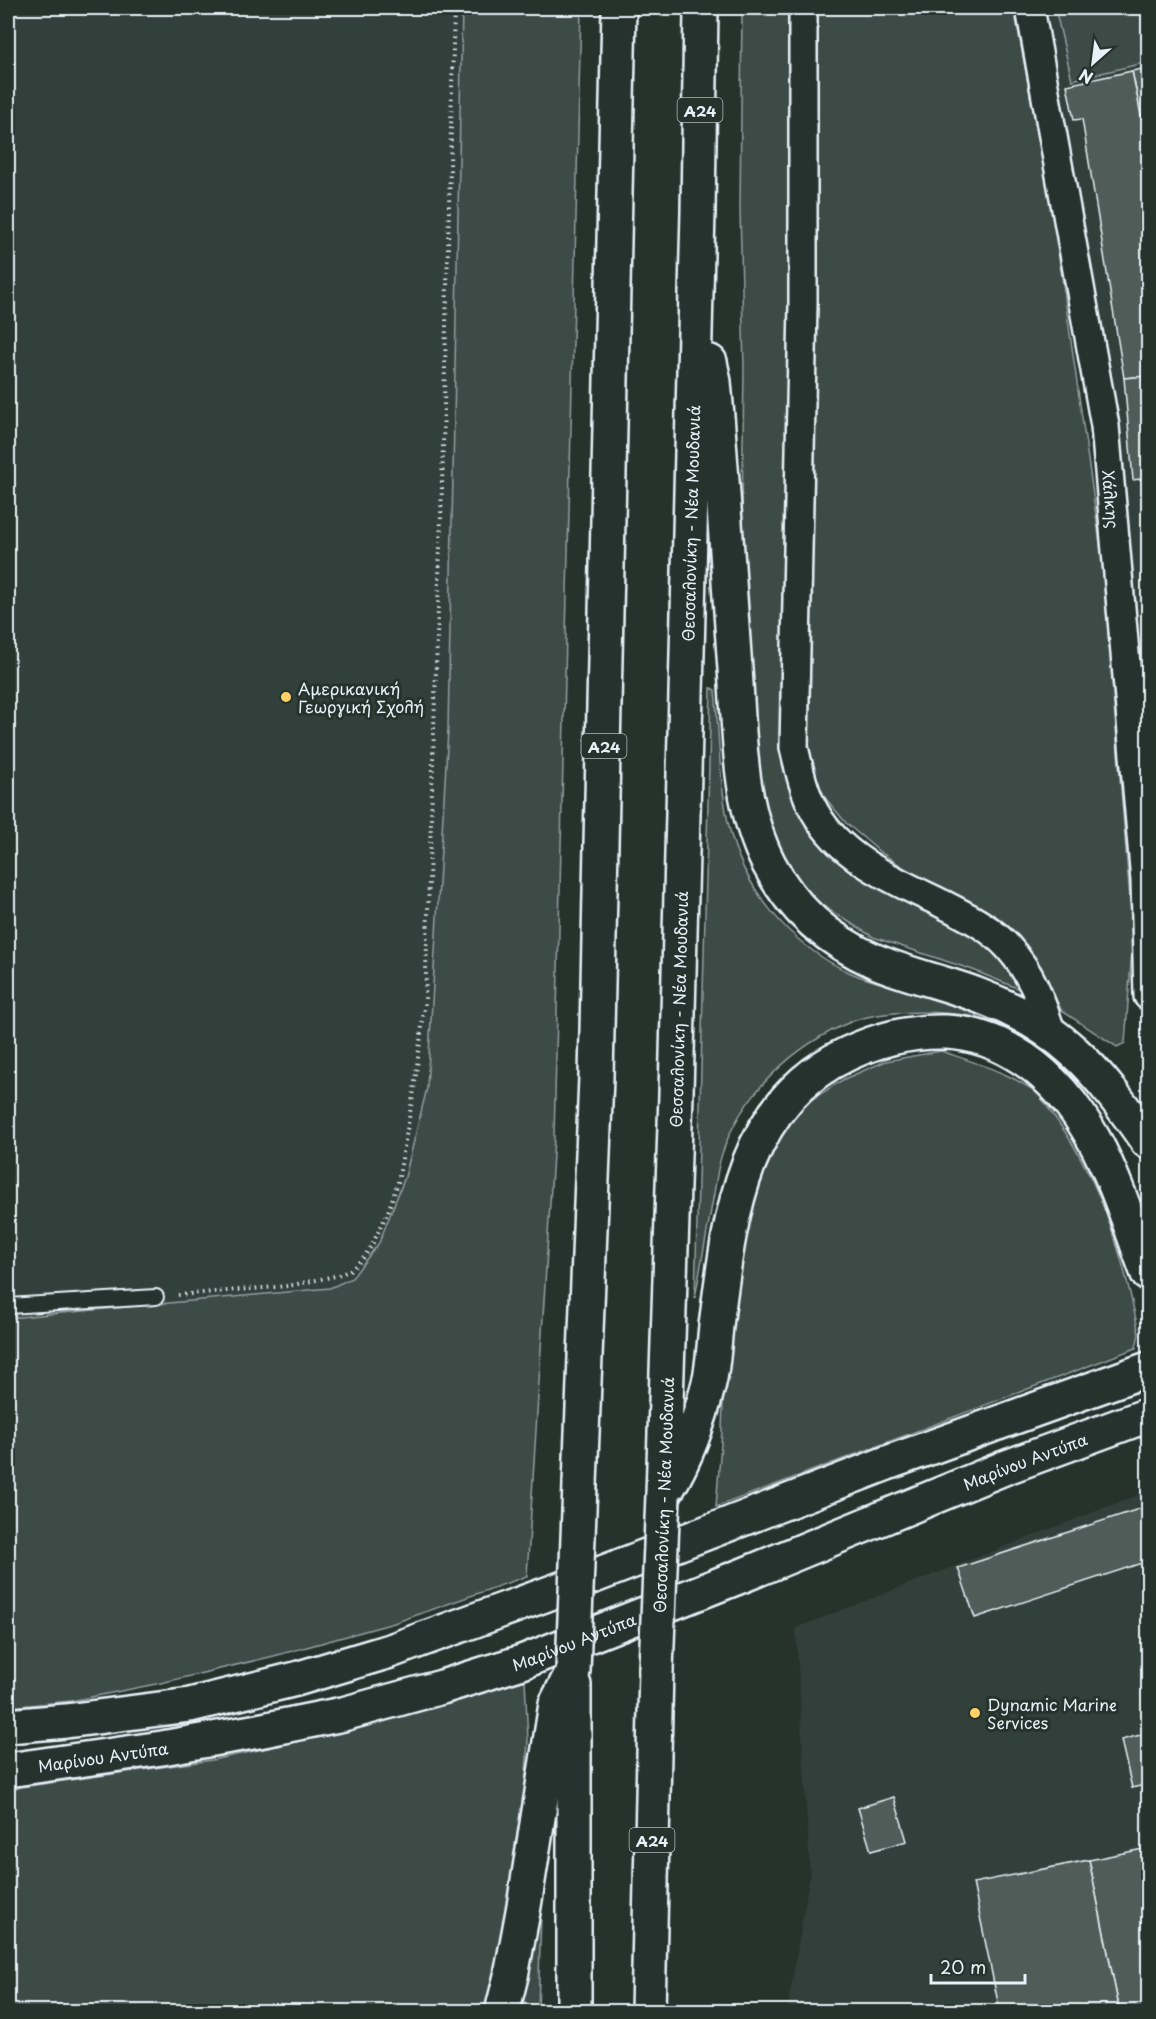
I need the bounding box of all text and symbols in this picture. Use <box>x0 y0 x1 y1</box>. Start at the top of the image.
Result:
north arrow <box>1063 33 1123 93</box>
text: N <box>1074 64 1097 91</box>
road number: Α24 <box>678 98 722 122</box>
street label: Θεσσαλονίκη - Νέα Μουδανιά <box>675 404 705 642</box>
street label: Χάλκης <box>1097 469 1126 529</box>
place label: Αμερικανική Γεωργική Σχολή <box>298 676 424 718</box>
marker: Αμερικανική Γεωργική Σχολή <box>279 690 293 704</box>
road number: Α24 <box>582 734 626 758</box>
street label: Θεσσαλονίκη - Νέα Μουδανιά <box>663 890 693 1128</box>
street label: Θεσσαλονίκη - Νέα Μουδανιά <box>647 1376 679 1614</box>
street label: Μαρίνου Αντύπα <box>959 1426 1091 1496</box>
street label: Μαρίνου Αντύπα <box>509 1606 640 1676</box>
place label: Dynamic Marine Services <box>987 1692 1117 1734</box>
marker: Dynamic Marine Services <box>968 1706 982 1720</box>
street label: Μαρίνου Αντύπα <box>36 1735 171 1778</box>
road number: Α24 <box>630 1828 674 1852</box>
scale bar <box>931 1947 1026 1985</box>
text: 20 m <box>940 1953 986 1980</box>

